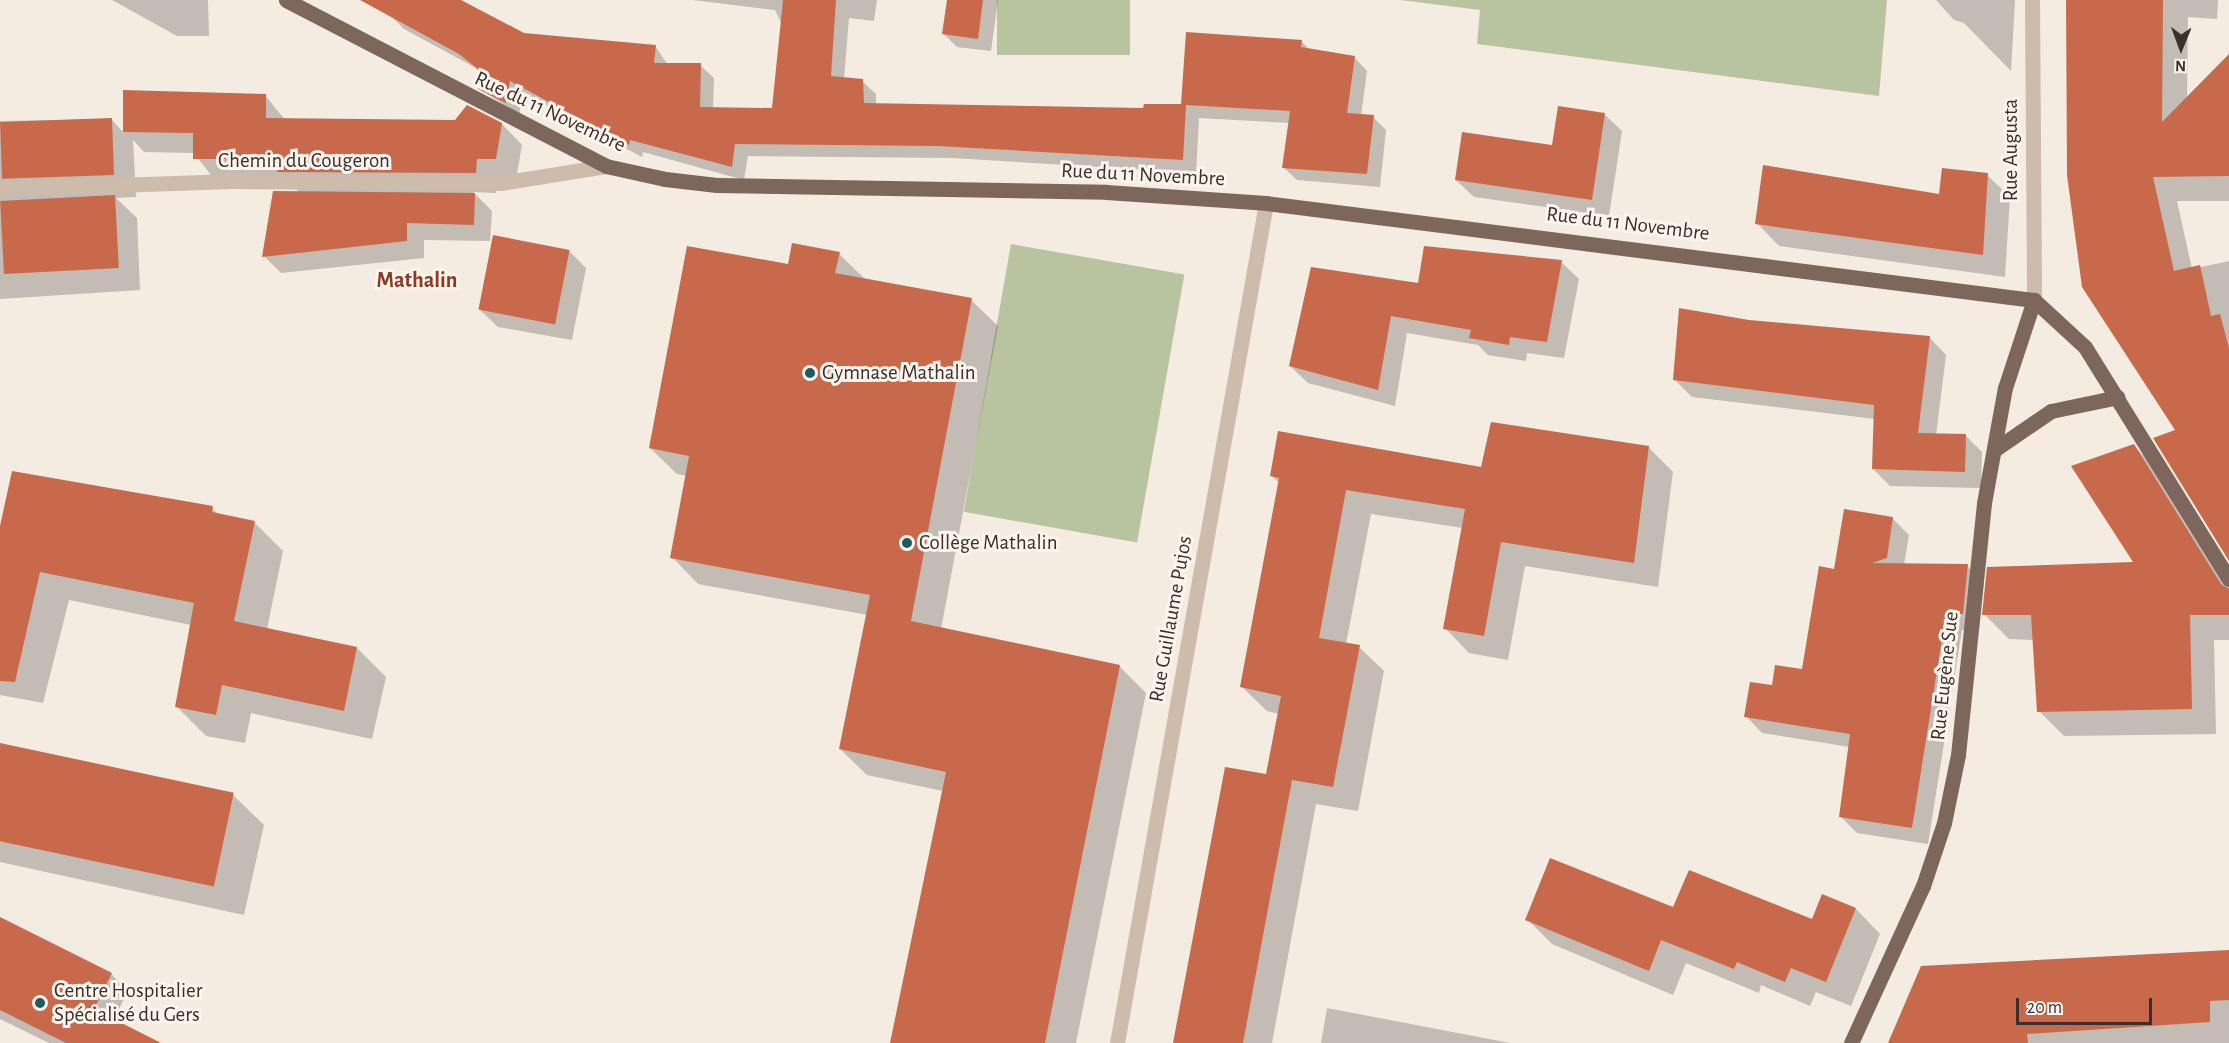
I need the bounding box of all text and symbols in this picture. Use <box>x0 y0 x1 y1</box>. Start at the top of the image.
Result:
north arrow <box>2151 18 2211 78</box>
text: N <box>2175 58 2186 74</box>
street label: Rue du 11 Novembre <box>470 66 630 158</box>
street label: Rue Augusta <box>1998 99 2024 201</box>
street label: Chemin du Cougeron <box>218 148 390 174</box>
street label: Rue du 11 Novembre <box>1060 158 1226 192</box>
street label: Rue du 11 Novembre <box>1545 201 1711 247</box>
district label: Mathalin <box>377 268 457 294</box>
place label: Gymnase Mathalin <box>822 360 976 386</box>
marker: Gymnase Mathalin <box>803 366 817 380</box>
place label: Collège Mathalin <box>919 530 1058 556</box>
street label: Rue Guillaume Pujos <box>1144 534 1198 704</box>
marker: Collège Mathalin <box>900 536 914 550</box>
street label: Rue Eugène Sue <box>1926 610 1964 742</box>
place label: Centre Hospitalier Spécialisé du Gers <box>54 978 203 1028</box>
scale bar <box>2019 986 2156 1024</box>
marker: Centre Hospitalier Spécialisé du Gers <box>31 994 49 1012</box>
text: 20 m <box>2027 999 2062 1017</box>

